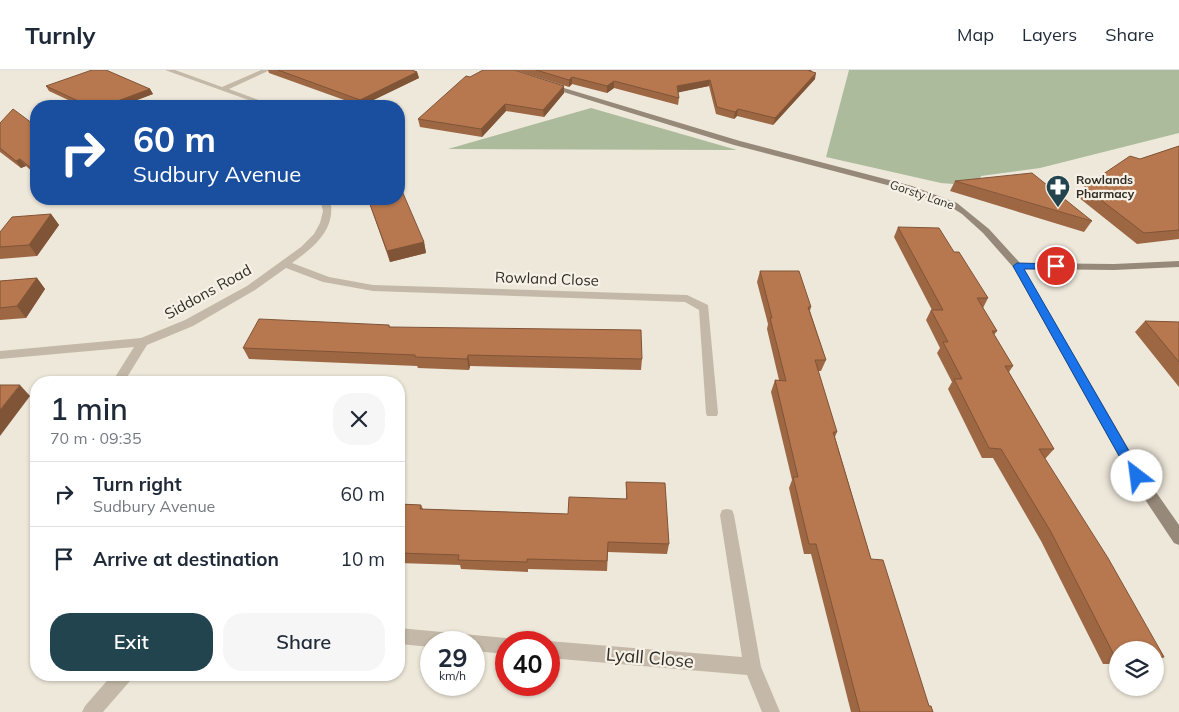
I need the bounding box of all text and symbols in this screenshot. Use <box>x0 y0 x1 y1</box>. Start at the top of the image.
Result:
text: Turnly <box>25 20 96 50</box>
text: Map <box>957 23 994 46</box>
text: Layers <box>1022 23 1077 46</box>
text: Share <box>1105 23 1154 46</box>
text: 60 m <box>133 117 216 161</box>
icon: right <box>50 120 115 185</box>
text: Sudbury Avenue <box>133 160 301 188</box>
place label: Rowlands Pharmacy <box>1076 172 1135 201</box>
pharmacy icon: Rowlands Pharmacy <box>1045 174 1071 208</box>
street label: Gorsty Lane <box>888 177 956 213</box>
pin <box>1035 245 1077 287</box>
icon: arrive <box>1042 252 1070 280</box>
street label: Siddons Road <box>161 260 255 323</box>
street label: Rowland Close <box>495 267 599 290</box>
text: 1 min <box>50 390 128 428</box>
button: close <box>333 393 385 445</box>
text: 70 m · 09:35 <box>50 428 142 448</box>
position arrow <box>1110 449 1162 501</box>
text: Turn right <box>93 472 182 496</box>
icon: right <box>50 480 78 508</box>
text: 60 m <box>341 482 385 506</box>
text: Sudbury Avenue <box>93 496 215 516</box>
icon: arrive <box>50 545 78 573</box>
text: Arrive at destination <box>93 547 279 571</box>
text: 10 m <box>341 547 385 571</box>
button: Exit <box>50 613 213 671</box>
button: Share <box>223 613 385 671</box>
speed limit sign: 40 <box>495 631 560 696</box>
map controls <box>1109 641 1164 696</box>
button: layers <box>1109 641 1164 696</box>
text: 29 <box>437 642 468 673</box>
street label: Lyall Close <box>605 642 695 673</box>
text: km/h <box>439 668 466 683</box>

